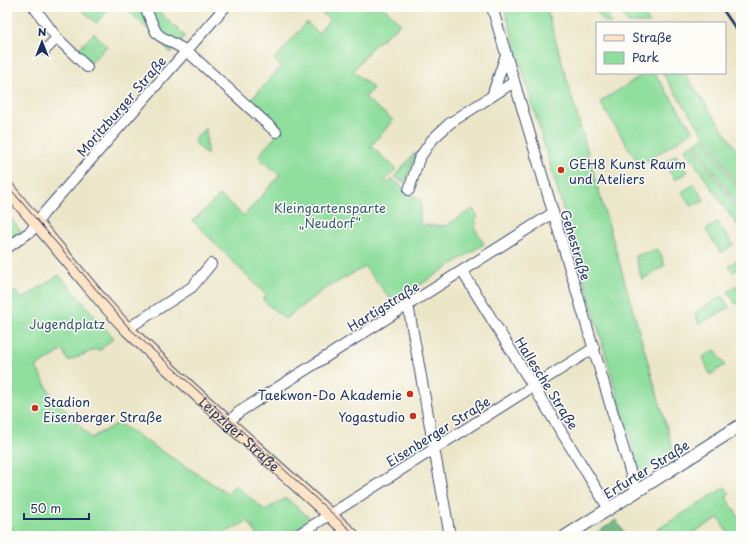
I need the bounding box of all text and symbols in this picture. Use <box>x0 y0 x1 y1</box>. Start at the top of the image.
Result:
north arrow <box>22 22 62 62</box>
legend <box>596 22 726 74</box>
text: N <box>38 23 47 40</box>
text: Straße <box>632 28 672 46</box>
text: Park <box>632 48 659 66</box>
street label: Moritzburger Straße <box>72 52 170 160</box>
place label: GEH8 Kunst Raum und Ateliers <box>569 154 686 188</box>
marker: GEH8 Kunst Raum und Ateliers <box>556 165 566 175</box>
park label: Kleingartensparte „Neudorf“ <box>274 198 386 232</box>
street label: Gehestraße <box>556 207 596 283</box>
street label: Hartigstraße <box>343 276 423 336</box>
park label: Jugendplatz <box>29 314 105 333</box>
street label: Hallesche Straße <box>511 333 583 433</box>
place label: Taekwon-Do Akademie <box>258 385 402 404</box>
marker: Taekwon-Do Akademie <box>405 389 415 399</box>
street label: Eisenberger Straße <box>382 391 494 471</box>
place label: Stadion Eisenberger Straße <box>43 392 162 426</box>
street label: Leipziger Straße <box>196 392 284 475</box>
marker: Stadion Eisenberger Straße <box>30 403 40 413</box>
place label: Yogastudio <box>338 407 405 426</box>
marker: Yogastudio <box>408 411 418 421</box>
street label: Erfurter Straße <box>599 435 693 503</box>
scale bar <box>24 495 89 521</box>
text: 50 m <box>30 499 61 517</box>

